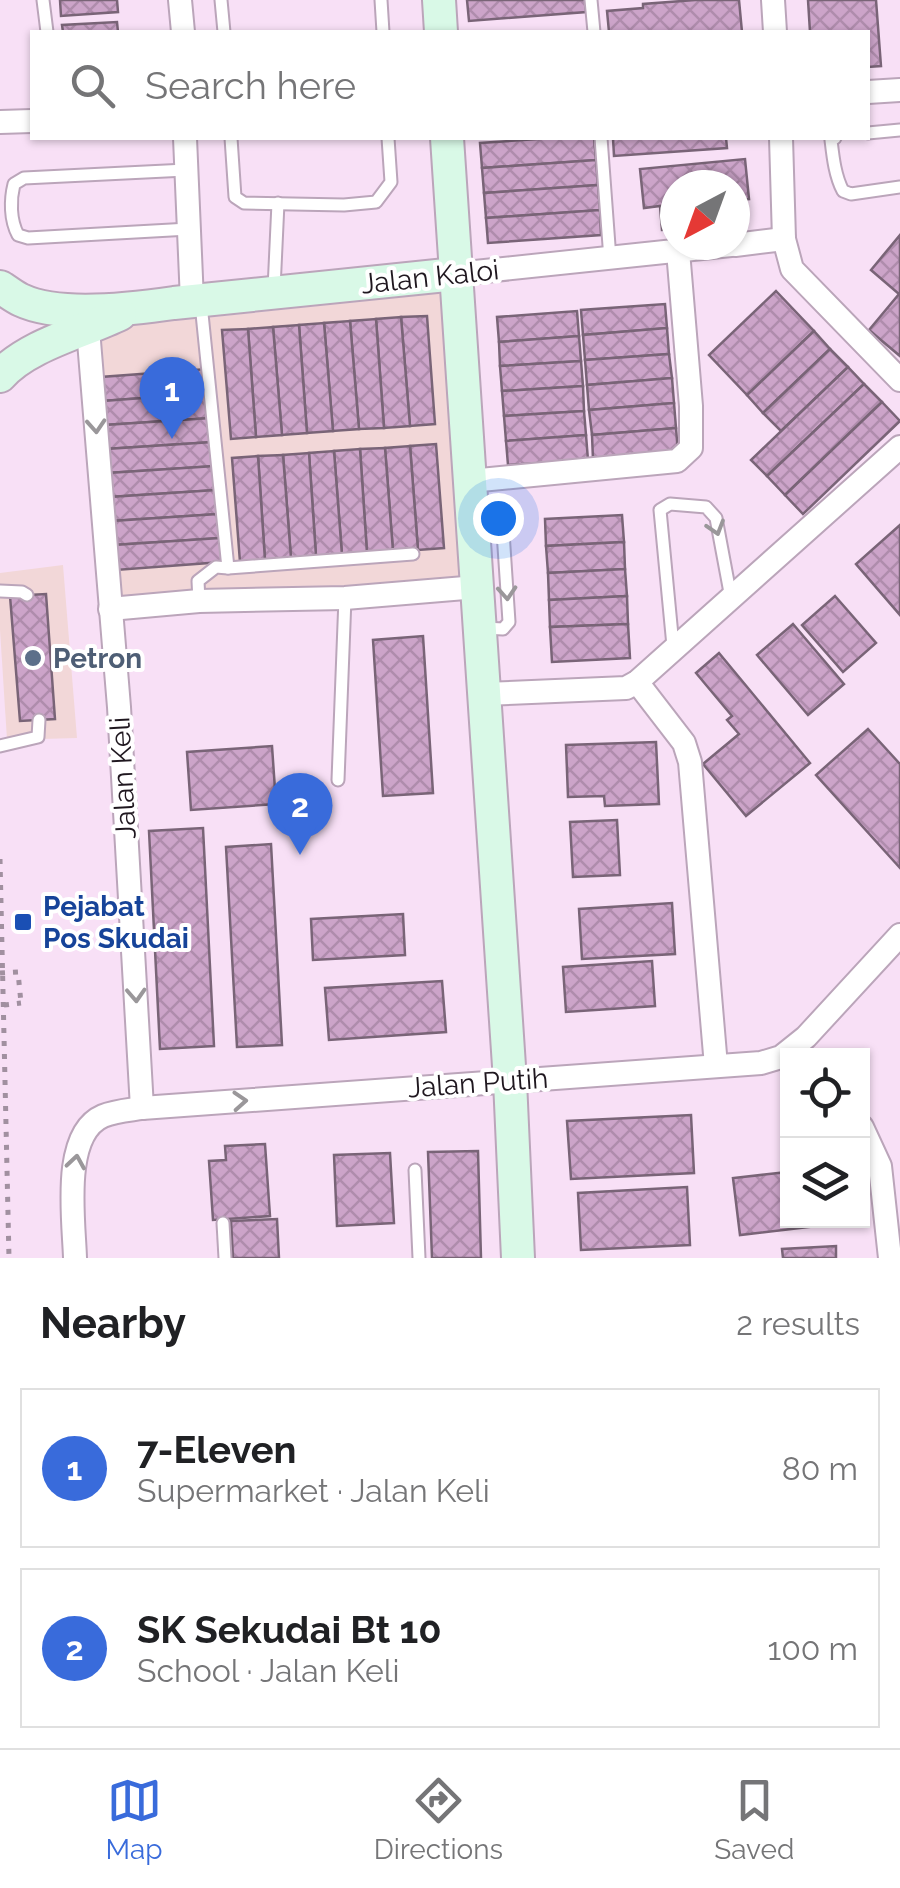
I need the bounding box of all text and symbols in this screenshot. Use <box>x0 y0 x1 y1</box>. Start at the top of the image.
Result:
search box <box>30 30 870 140</box>
icon: search <box>65 58 120 113</box>
text: Search here <box>145 63 356 108</box>
north arrow <box>660 170 750 260</box>
street label: Jalan Kaloi <box>359 253 501 301</box>
pin: 1 <box>140 356 204 439</box>
one-way arrow <box>84 418 106 434</box>
your location <box>473 493 524 544</box>
one-way arrow <box>704 519 725 536</box>
one-way arrow <box>496 586 518 602</box>
place label: Petron <box>53 642 142 675</box>
marker: Petron <box>22 647 44 669</box>
street label: Jalan Keli <box>103 716 143 840</box>
pin: 2 <box>268 772 332 855</box>
place label: Pejabat Pos Skudai <box>43 890 189 955</box>
marker: Pejabat Pos Skudai <box>12 911 34 933</box>
one-way arrow <box>125 987 146 1003</box>
map controls <box>780 1048 870 1228</box>
button: locate <box>780 1048 870 1138</box>
street label: Jalan Putih <box>407 1062 549 1104</box>
one-way arrow <box>232 1090 248 1112</box>
button: layers <box>780 1138 870 1228</box>
one-way arrow <box>65 1154 86 1170</box>
text: Nearby <box>40 1299 186 1348</box>
text: 2 results <box>736 1305 860 1342</box>
text: 7-Eleven <box>137 1427 296 1472</box>
text: 1 <box>67 1450 82 1487</box>
text: 80 m <box>782 1450 858 1487</box>
text: Supermarket · Jalan Keli <box>137 1472 490 1509</box>
text: SK Sekudai Bt 10 <box>137 1607 442 1652</box>
text: 2 <box>65 1630 84 1667</box>
text: 100 m <box>768 1630 858 1667</box>
text: School · Jalan Keli <box>137 1652 400 1689</box>
tab: Map <box>106 1773 163 1866</box>
tab: Directions <box>374 1773 503 1866</box>
tab: Saved <box>714 1773 794 1866</box>

